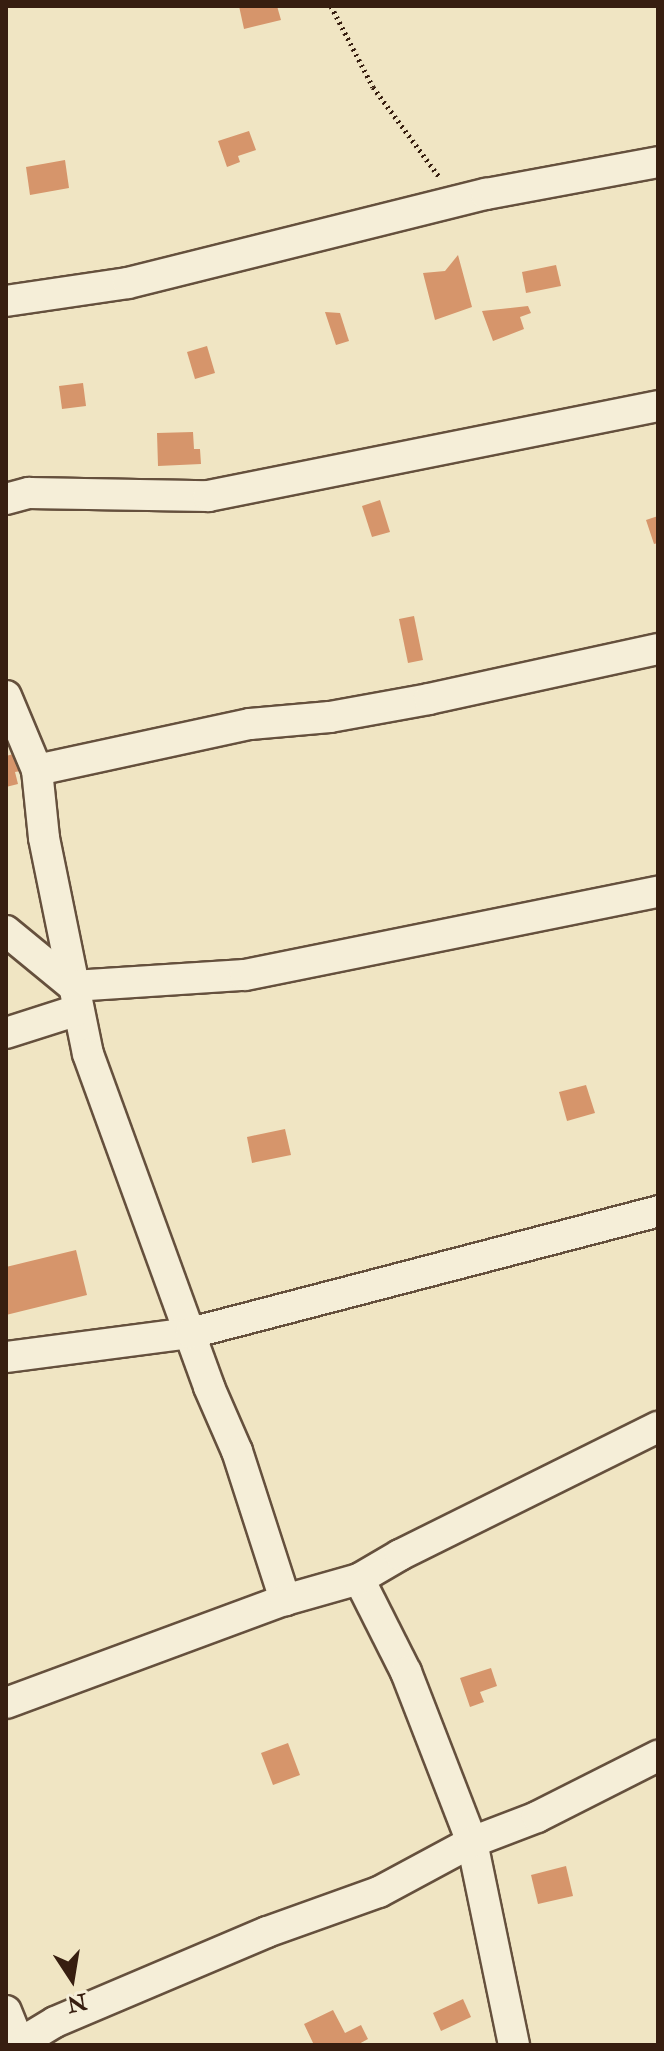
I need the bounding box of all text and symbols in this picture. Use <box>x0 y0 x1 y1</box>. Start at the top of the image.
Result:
north arrow <box>32 1939 112 2019</box>
text: N <box>64 1987 90 2018</box>

